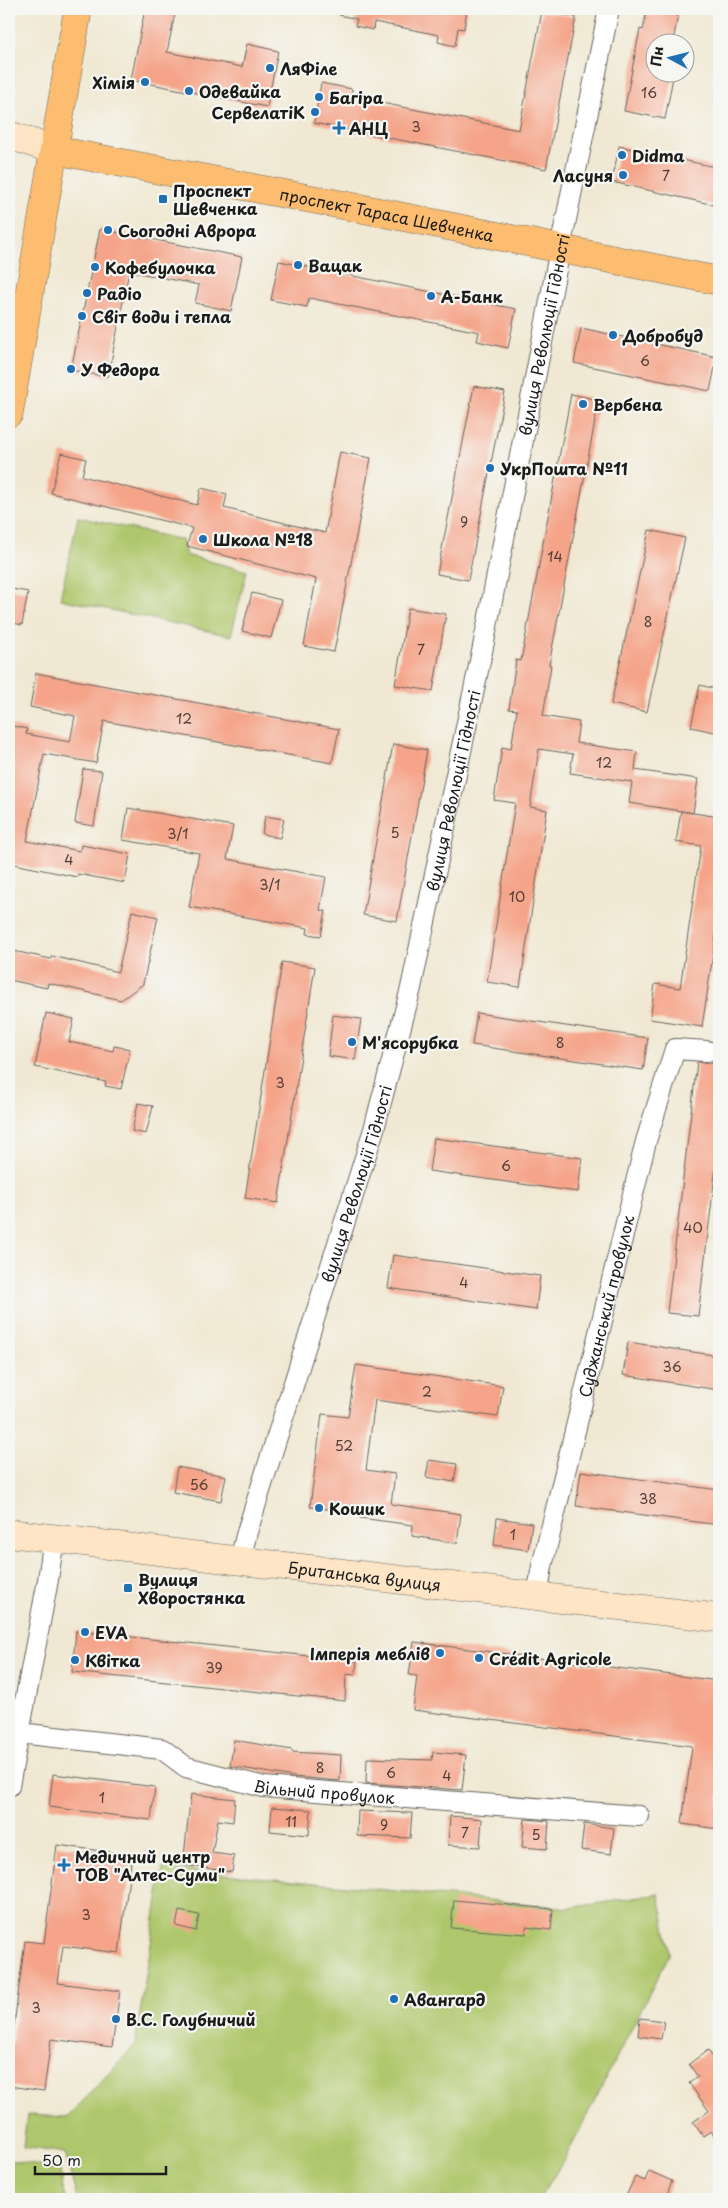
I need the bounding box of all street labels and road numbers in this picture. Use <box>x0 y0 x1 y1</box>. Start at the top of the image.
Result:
street label: проспект Тараса Шевченка <box>278 181 496 247</box>
street label: вулиця Революції Гідності <box>512 231 575 437</box>
street label: вулиця Революції Гідності <box>420 688 486 893</box>
street label: вулиця Революції Гідності <box>314 1082 397 1285</box>
street label: Суджанський провулок <box>572 1212 640 1400</box>
street label: Британська вулиця <box>287 1554 442 1597</box>
street label: Вільний провулок <box>251 1773 396 1809</box>

